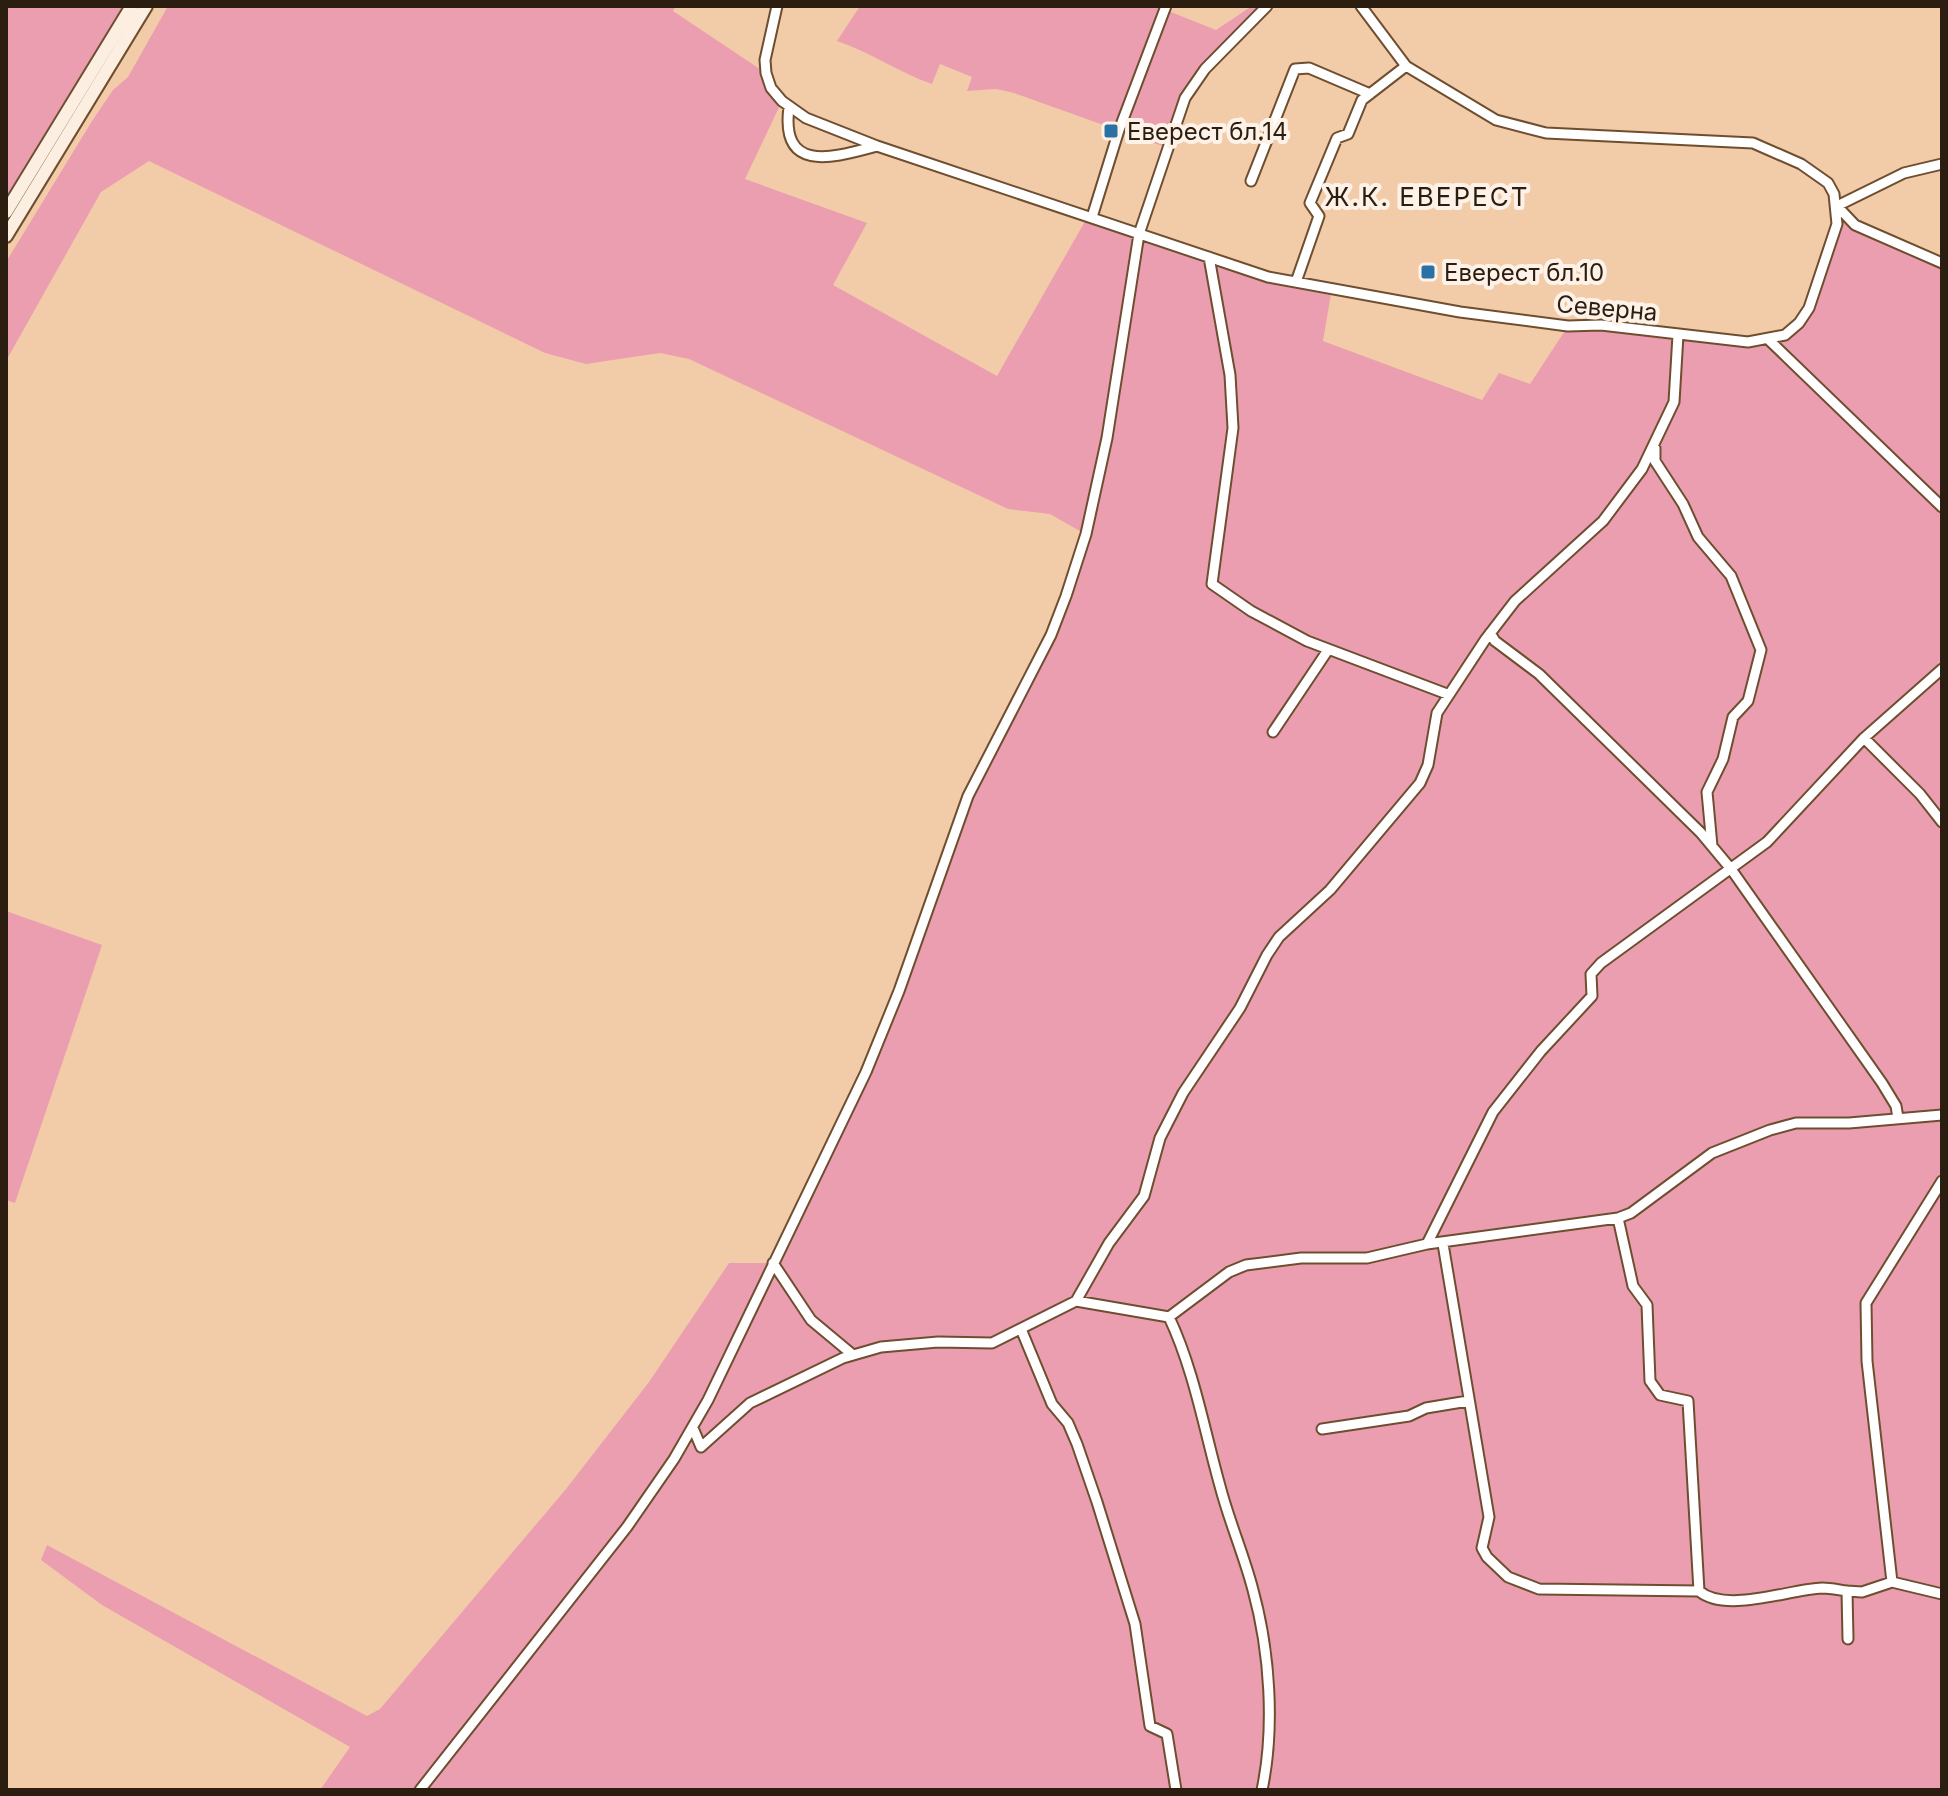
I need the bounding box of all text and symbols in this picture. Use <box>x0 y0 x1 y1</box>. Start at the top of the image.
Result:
place label: Еверест бл.14 <box>1127 117 1287 146</box>
marker: Еверест бл.14 <box>1102 122 1120 140</box>
district label: Ж.К. ЕВЕРЕСТ <box>1325 181 1530 212</box>
place label: Еверест бл.10 <box>1444 258 1604 287</box>
marker: Еверест бл.10 <box>1419 263 1437 281</box>
street label: Северна <box>1555 289 1659 327</box>

